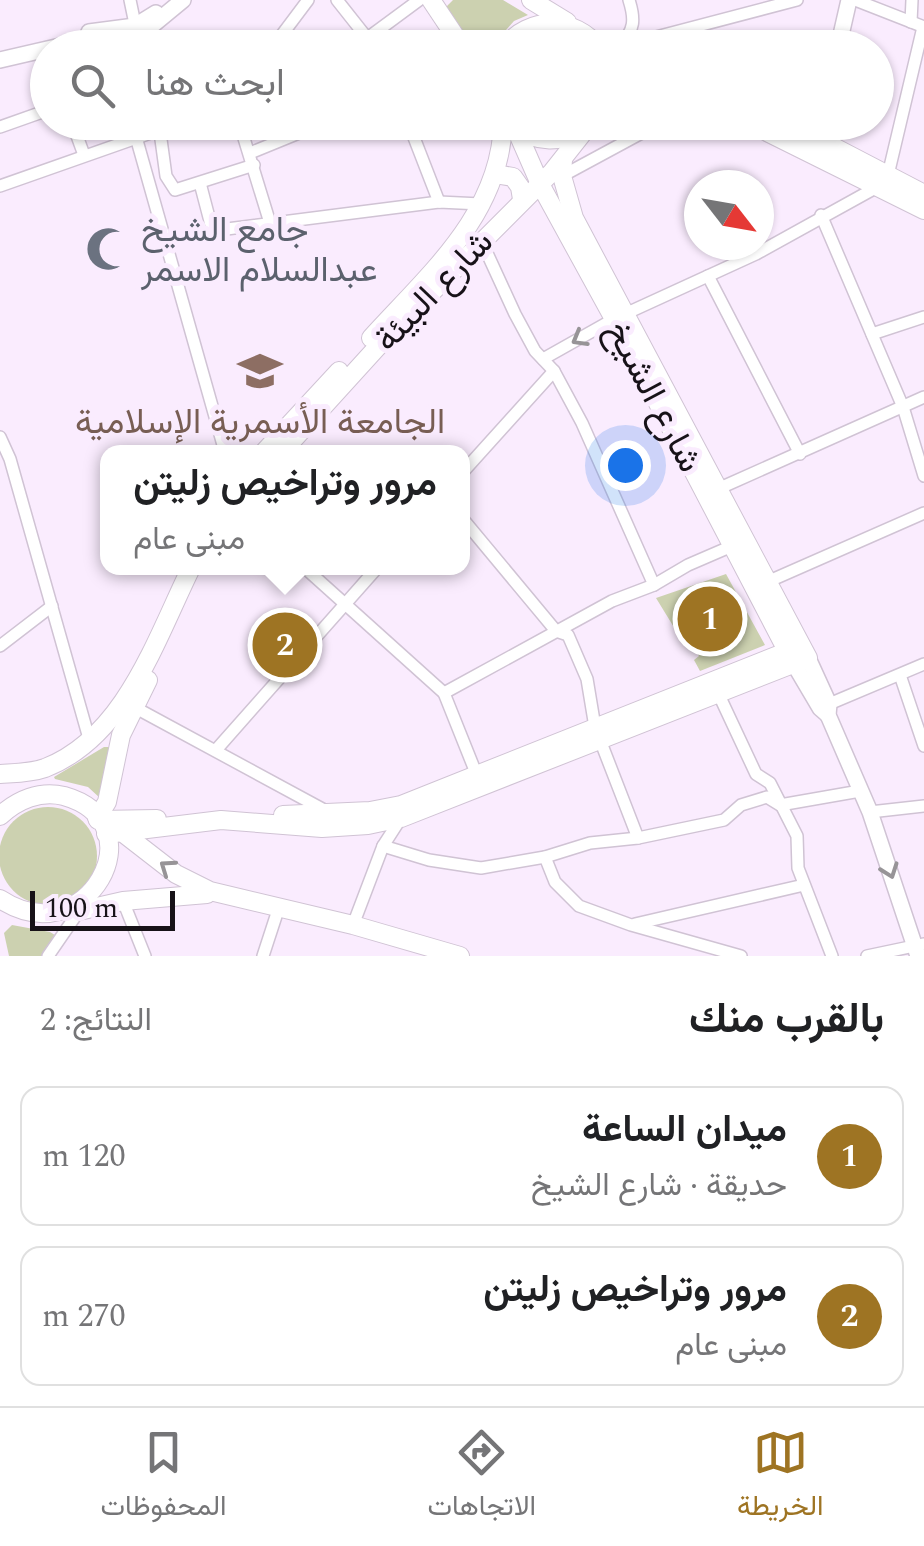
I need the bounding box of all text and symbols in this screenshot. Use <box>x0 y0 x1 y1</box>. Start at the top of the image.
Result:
search box <box>30 30 894 140</box>
text: ابحث هنا <box>145 55 285 113</box>
icon: search <box>65 58 120 113</box>
north arrow <box>684 170 774 260</box>
place label: جامع الشيخ عبدالسلام الاسمر <box>140 204 378 297</box>
street label: شارع البيئة <box>362 218 506 364</box>
mosque icon: جامع الشيخ عبدالسلام الاسمر <box>84 225 132 273</box>
street label: شارع الشيخ <box>591 311 716 482</box>
one-way arrow <box>571 327 589 347</box>
school or university icon: الجامعة الأسمرية الإسلامية <box>236 347 284 395</box>
place label: الجامعة الأسمرية الإسلامية <box>75 396 445 449</box>
your location <box>600 440 651 491</box>
popup <box>100 445 470 575</box>
text: مرور وتراخيص زليتن <box>133 455 437 513</box>
text: مبنى عام <box>133 515 245 564</box>
pin: 1 <box>678 582 742 656</box>
pin: 2 <box>252 608 318 682</box>
one-way arrow <box>160 861 178 879</box>
one-way arrow <box>878 861 899 878</box>
scale bar <box>30 886 175 930</box>
text: 100 m <box>45 887 118 930</box>
text: بالقرب منك <box>689 988 884 1051</box>
text: النتائج: 2 <box>40 996 152 1045</box>
text: ميدان الساعة <box>582 1101 787 1159</box>
text: 120 m <box>42 1132 126 1181</box>
text: 1 <box>841 1132 858 1181</box>
text: حديقة · شارع الشيخ <box>531 1161 787 1210</box>
text: مرور وتراخيص زليتن <box>483 1261 787 1319</box>
text: 270 m <box>42 1292 126 1341</box>
text: 2 <box>841 1292 858 1341</box>
text: مبنى عام <box>675 1321 787 1370</box>
tab: المحفوظات <box>100 1425 227 1530</box>
tab: الاتجاهات <box>427 1425 536 1530</box>
tab: الخريطة <box>737 1425 824 1530</box>

